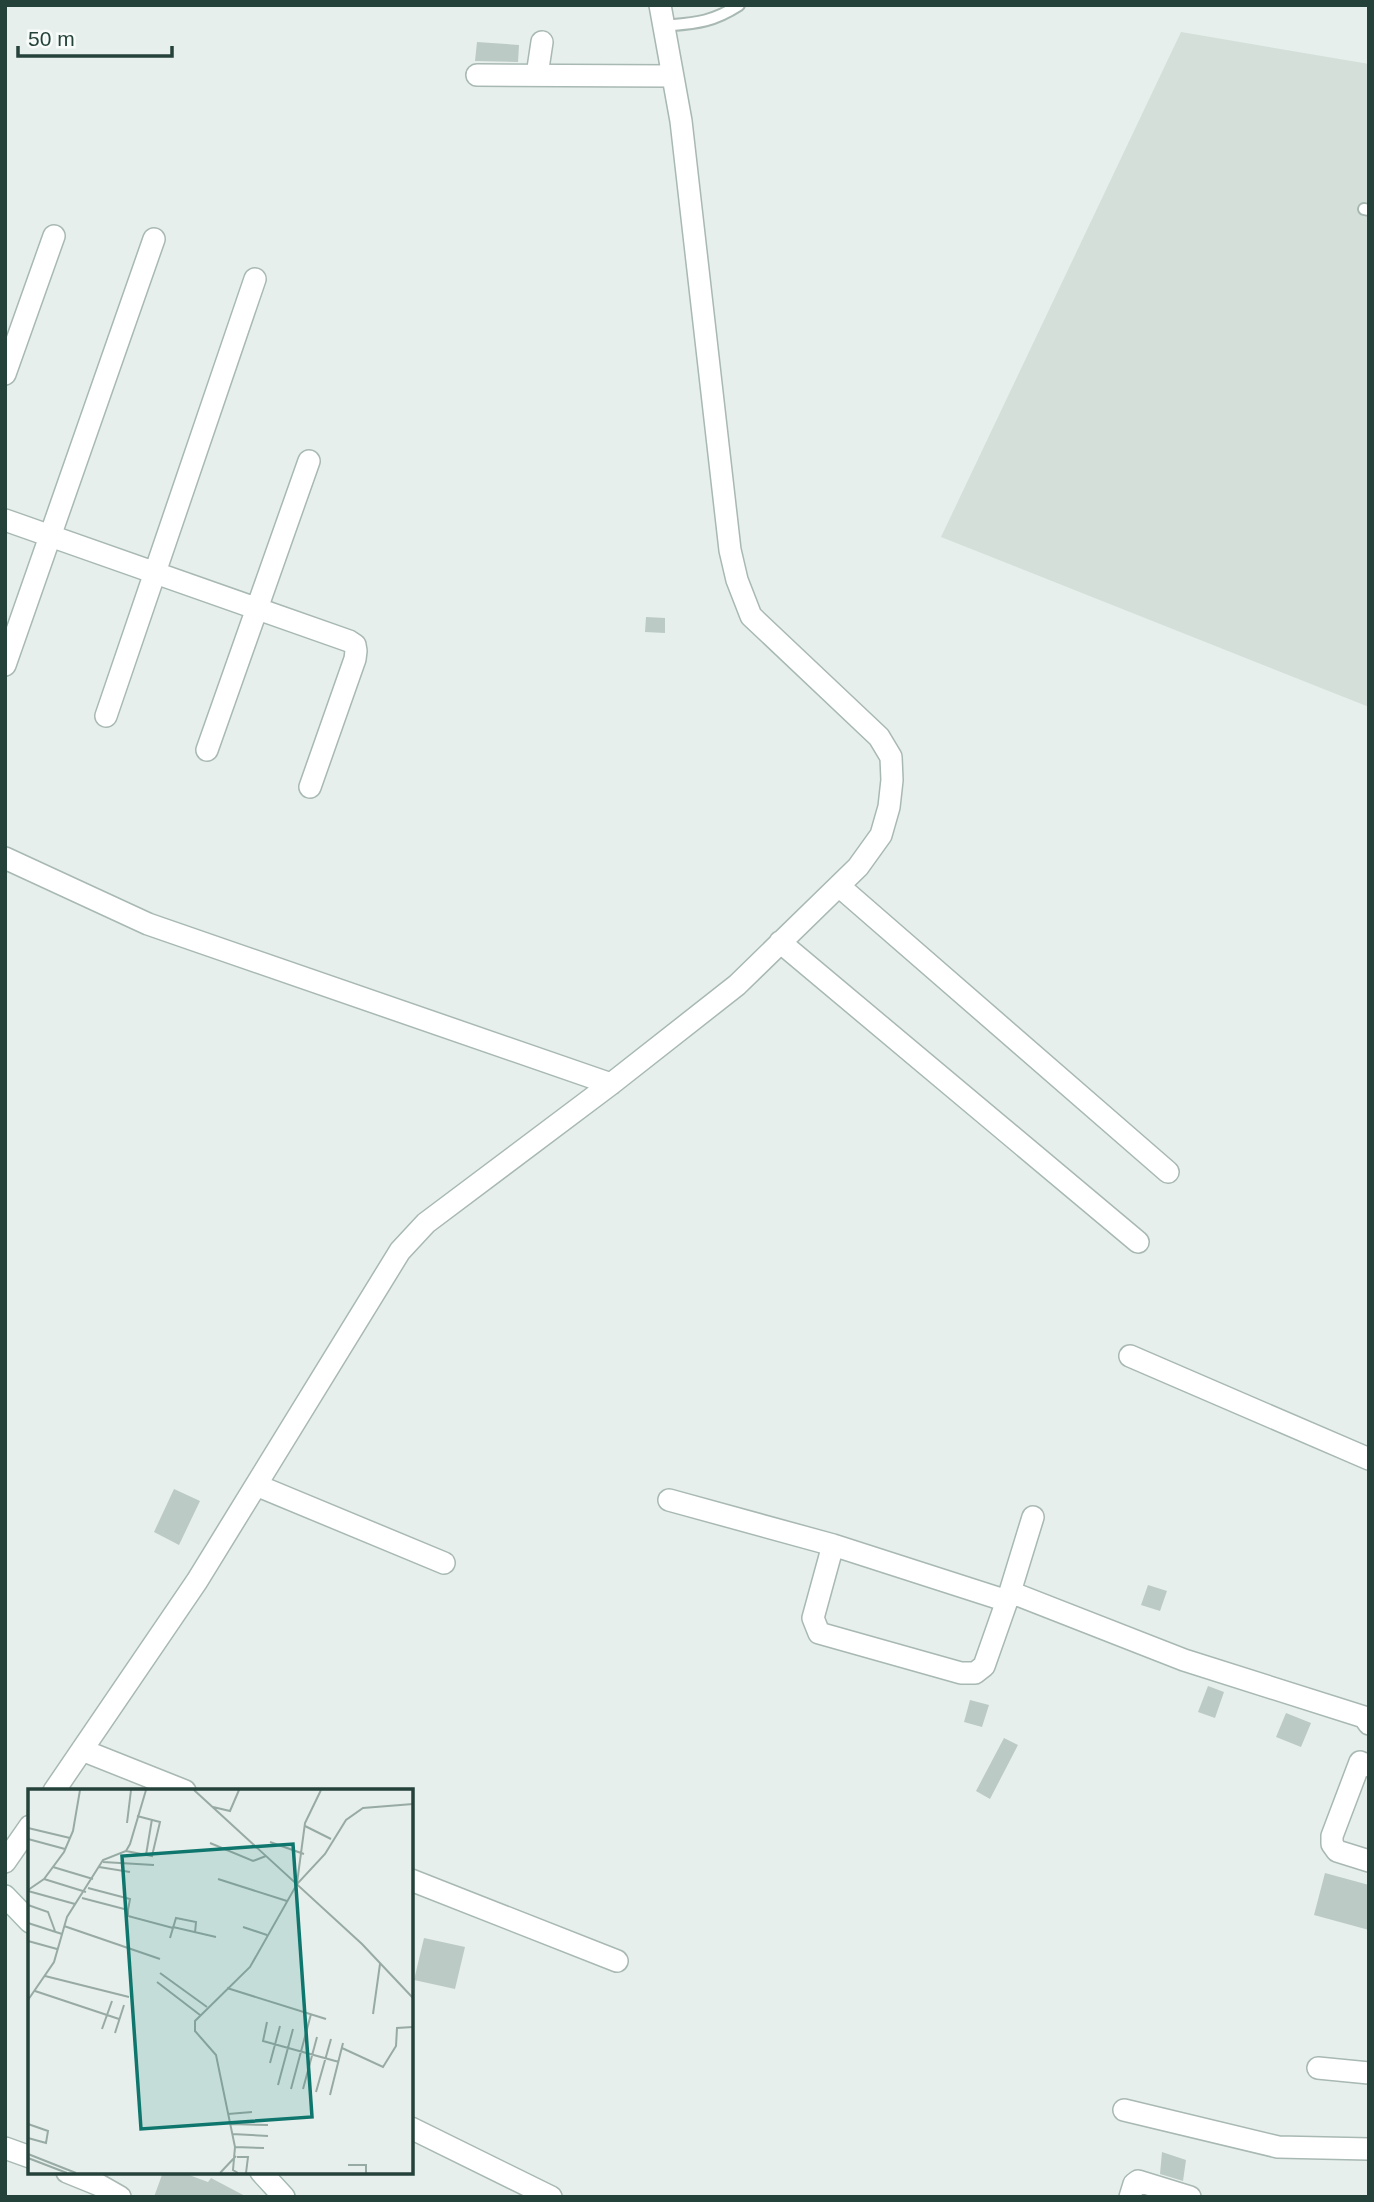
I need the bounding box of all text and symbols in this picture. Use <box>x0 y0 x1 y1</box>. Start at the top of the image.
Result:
scale bar <box>18 14 172 58</box>
text: 50 m <box>28 27 75 50</box>
inset map <box>28 1789 413 2174</box>

